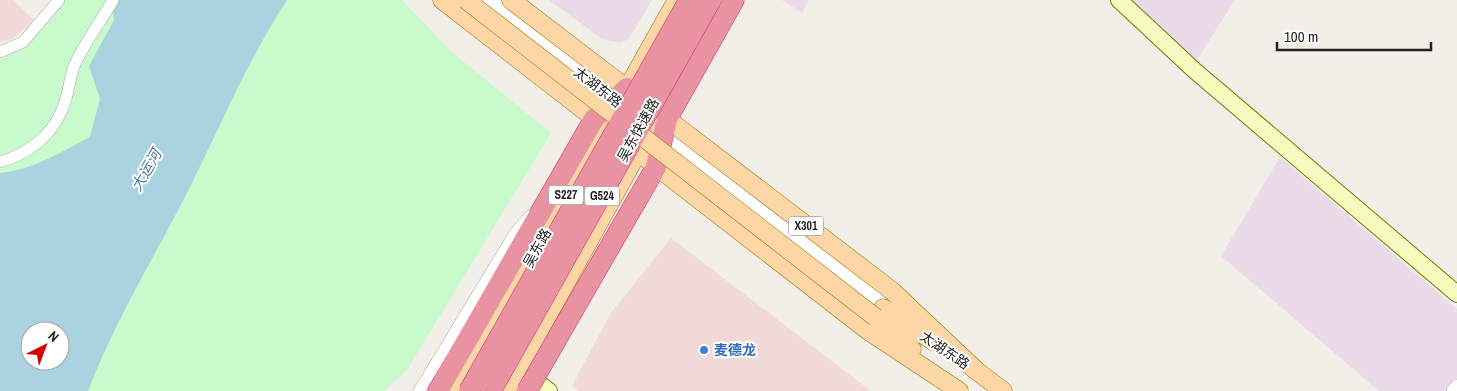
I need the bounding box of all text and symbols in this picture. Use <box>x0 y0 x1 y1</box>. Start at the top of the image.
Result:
scale bar <box>1277 20 1431 52</box>
text: 100 m <box>1284 26 1318 47</box>
street label: 太湖东路 <box>570 63 626 111</box>
street label: 吴东快速路 <box>613 95 663 165</box>
water label: 大运河 <box>126 143 168 195</box>
road number: S227 <box>548 186 584 204</box>
road number: G524 <box>584 187 620 206</box>
road number: X301 <box>788 217 824 236</box>
street label: 吴东路 <box>519 225 555 271</box>
north arrow <box>20 321 70 371</box>
text: N <box>45 327 63 346</box>
street label: 太湖东路 <box>917 327 973 373</box>
place label: 麦德龙 <box>714 341 756 359</box>
marker: 麦德龙 <box>698 344 710 356</box>

